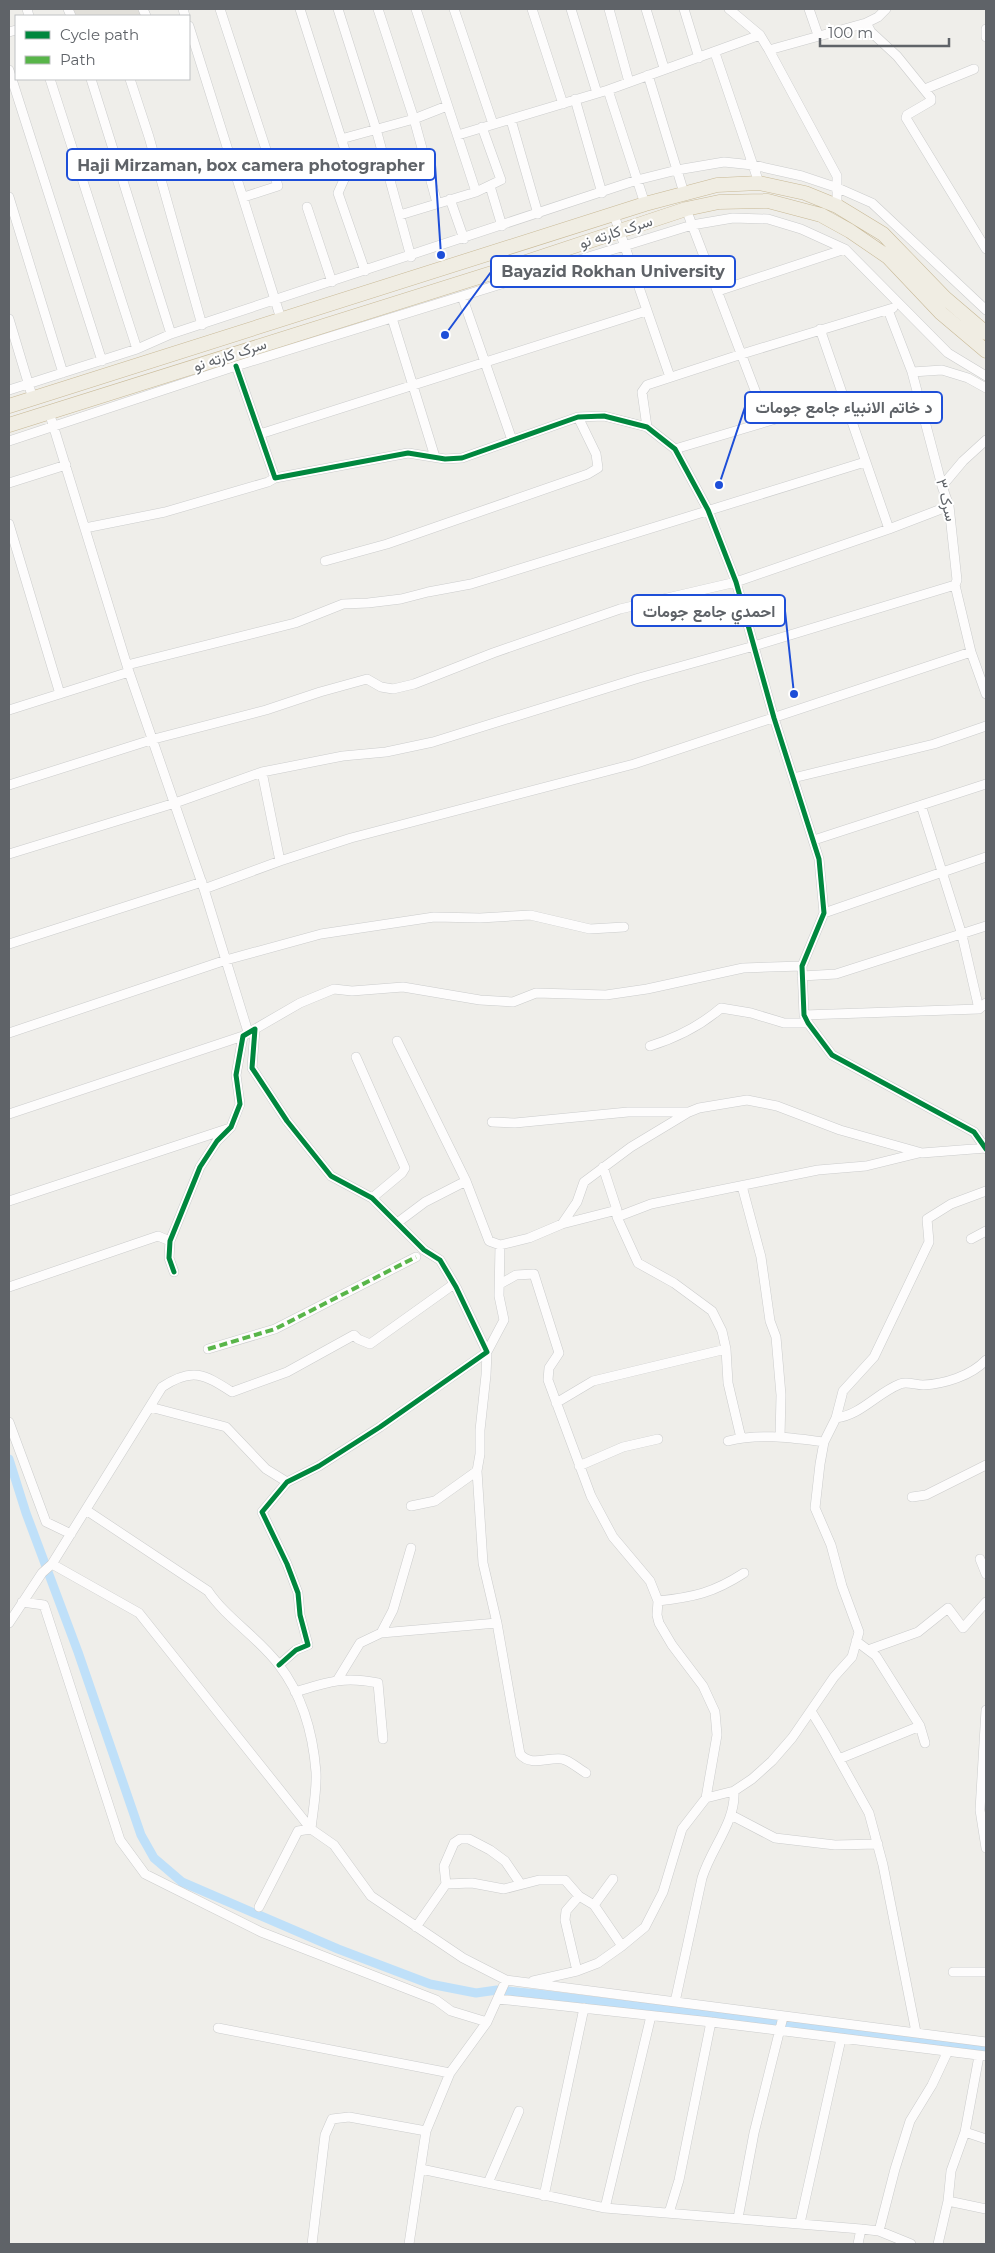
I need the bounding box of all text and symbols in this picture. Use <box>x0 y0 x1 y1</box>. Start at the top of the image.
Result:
legend <box>15 15 190 80</box>
scale bar <box>820 15 949 47</box>
text: 100 m <box>828 23 873 42</box>
text: Cycle path <box>60 25 139 44</box>
text: Path <box>60 50 96 69</box>
callout: Haji Mirzaman, box camera photographer <box>67 149 435 180</box>
text: Haji Mirzaman, box camera photographer <box>77 156 425 175</box>
street label: سرک کارته نو <box>577 211 655 252</box>
callout: Bayazid Rokhan University <box>491 256 735 287</box>
text: Bayazid Rokhan University <box>501 262 725 281</box>
street label: سرک کارته نو <box>191 334 269 375</box>
callout: د خاتم الانبیاء جامع جومات <box>745 392 942 423</box>
text: د خاتم الانبیاء جامع جومات <box>756 398 932 419</box>
street label: سرک ۳ <box>932 477 961 523</box>
callout: احمدي جامع جومات <box>632 595 785 626</box>
text: احمدي جامع جومات <box>643 602 775 625</box>

